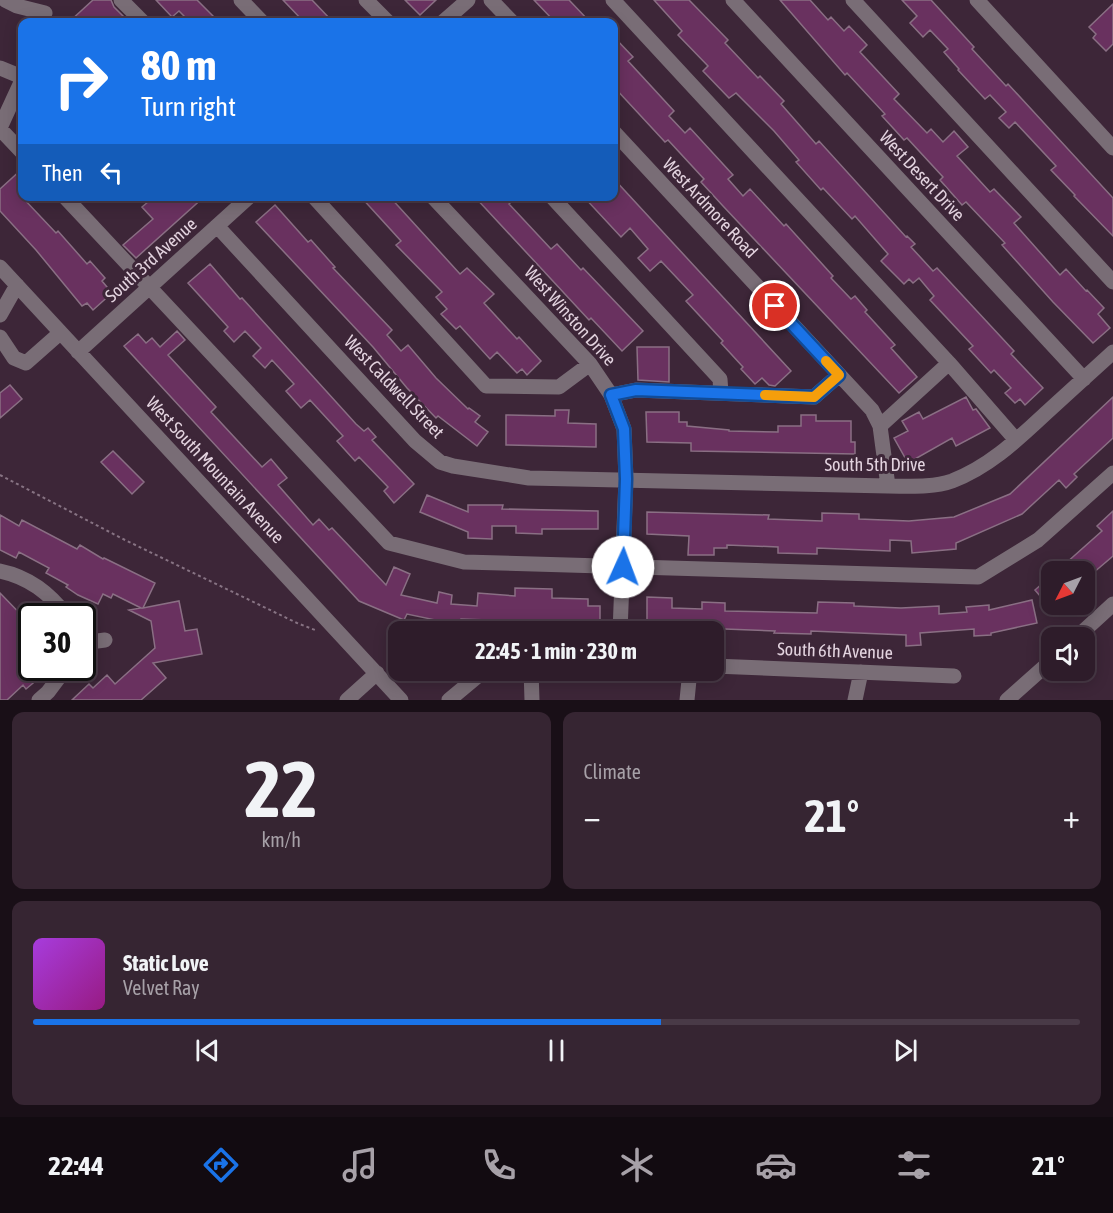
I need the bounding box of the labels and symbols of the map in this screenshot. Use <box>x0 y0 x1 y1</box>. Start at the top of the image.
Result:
street label: West Desert Drive <box>875 126 969 225</box>
street label: West Ardmore Road <box>659 153 762 262</box>
street label: South 3rd Avenue <box>101 213 201 306</box>
street label: West Winston Drive <box>520 262 621 370</box>
pin <box>749 280 800 331</box>
street label: West Caldwell Street <box>340 331 449 442</box>
street label: West South Mountain Avenue <box>142 392 289 547</box>
street label: South 5th Drive <box>825 454 925 475</box>
position arrow <box>591 535 655 599</box>
north arrow <box>1041 561 1095 615</box>
speed limit sign: 30 <box>18 603 96 681</box>
street label: South 6th Avenue <box>777 638 893 663</box>

